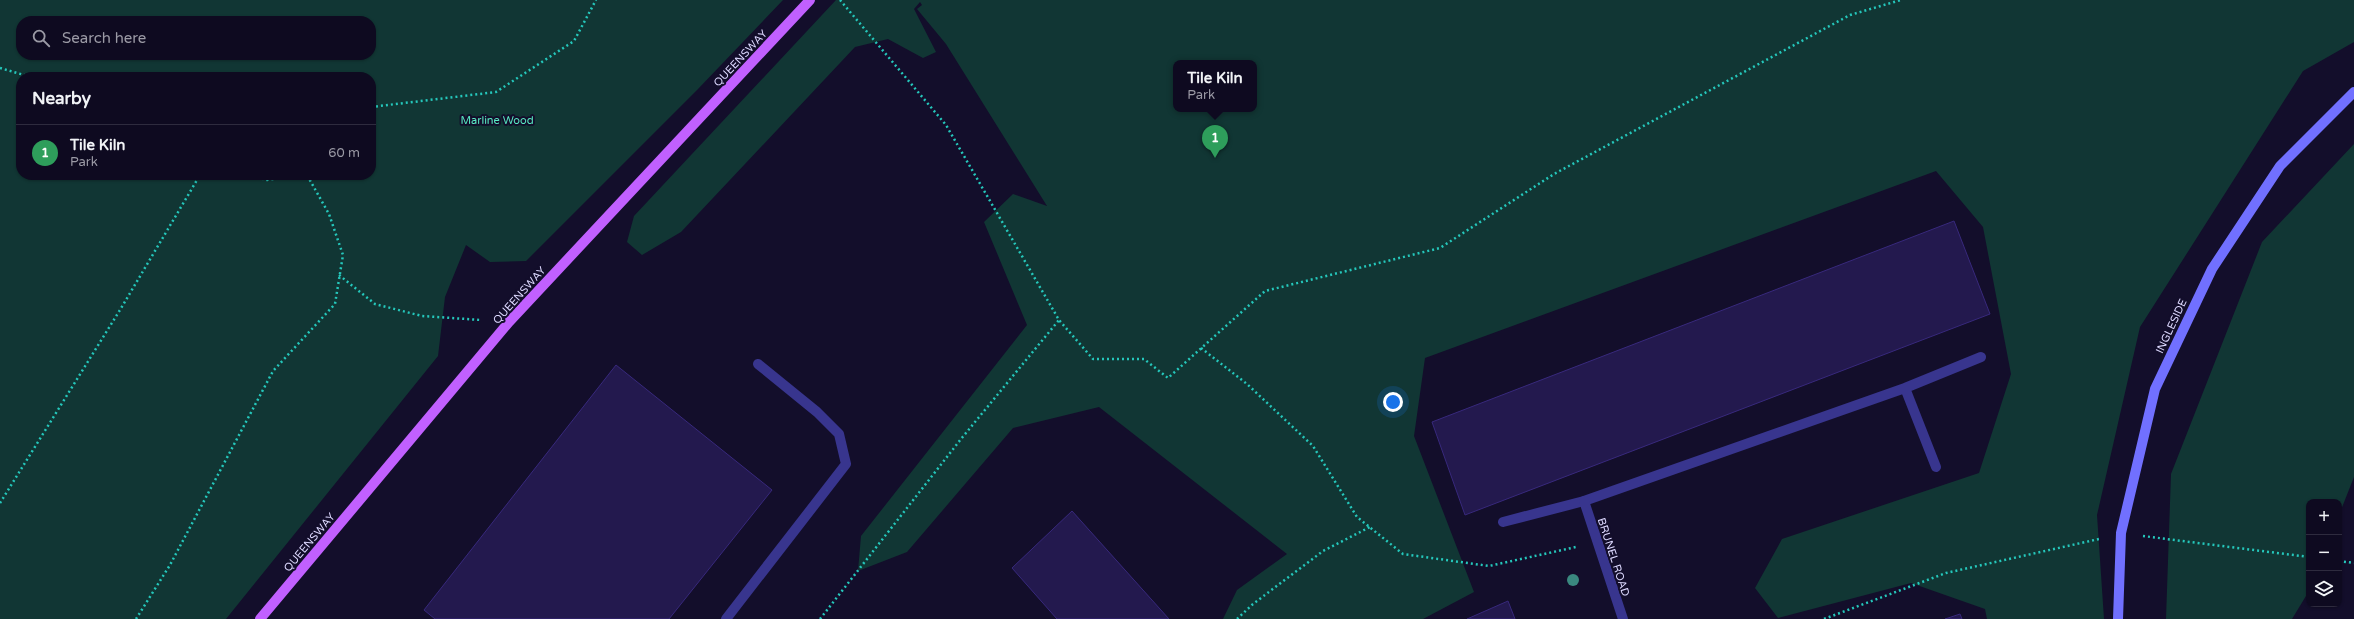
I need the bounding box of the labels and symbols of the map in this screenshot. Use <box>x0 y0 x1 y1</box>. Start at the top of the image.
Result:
street label: QUEENSWAY <box>711 27 770 89</box>
park label: Marline Wood <box>460 114 534 127</box>
pin: 1 <box>1202 125 1228 158</box>
street label: QUEENSWAY <box>490 264 548 327</box>
street label: INGLESIDE <box>2153 297 2190 356</box>
your location <box>1383 392 1403 412</box>
street label: QUEENSWAY <box>281 510 338 574</box>
street label: BRUNEL ROAD <box>1595 516 1632 598</box>

